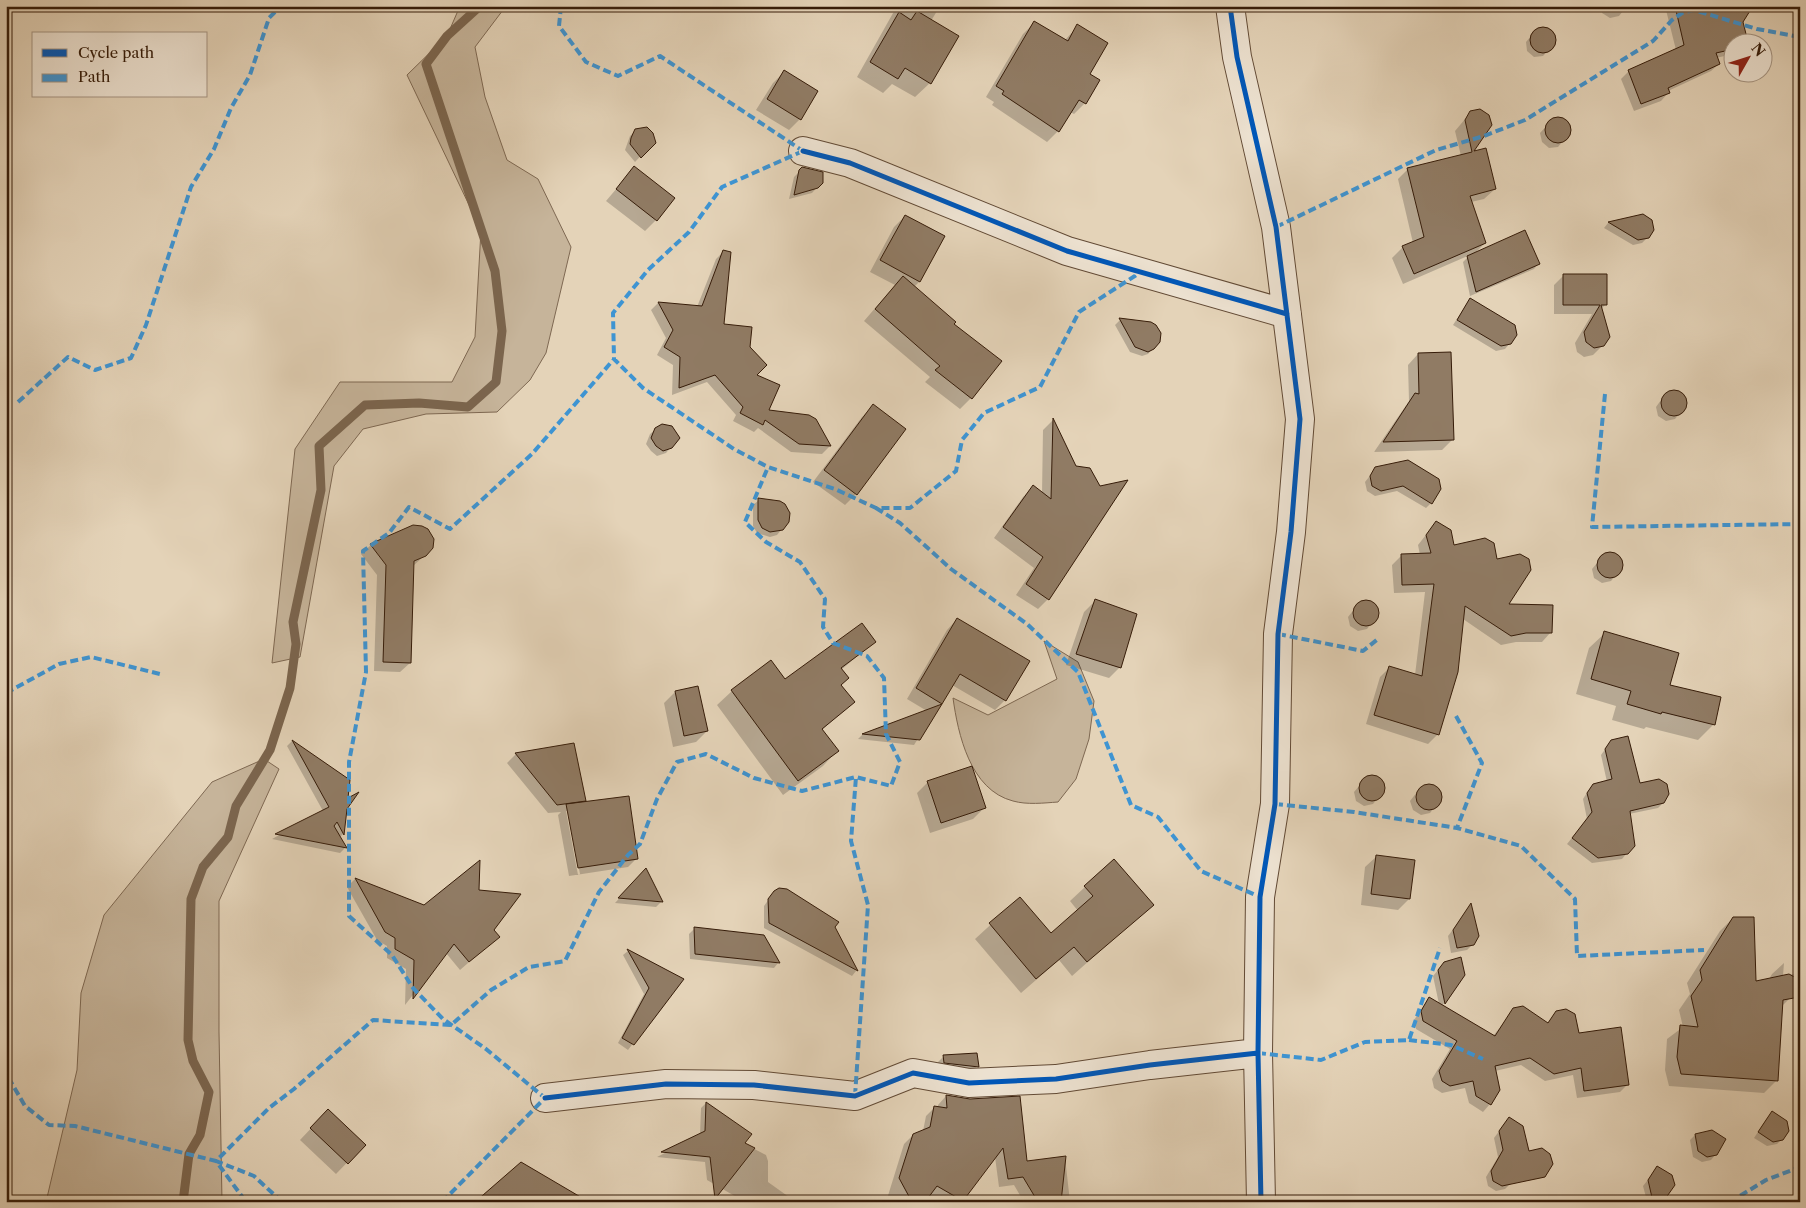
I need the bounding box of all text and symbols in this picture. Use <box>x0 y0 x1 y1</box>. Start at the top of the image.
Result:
legend <box>32 32 208 98</box>
north arrow <box>1724 32 1774 82</box>
text: N <box>1747 39 1769 60</box>
text: Cycle path <box>78 43 155 62</box>
text: Path <box>78 67 111 86</box>

